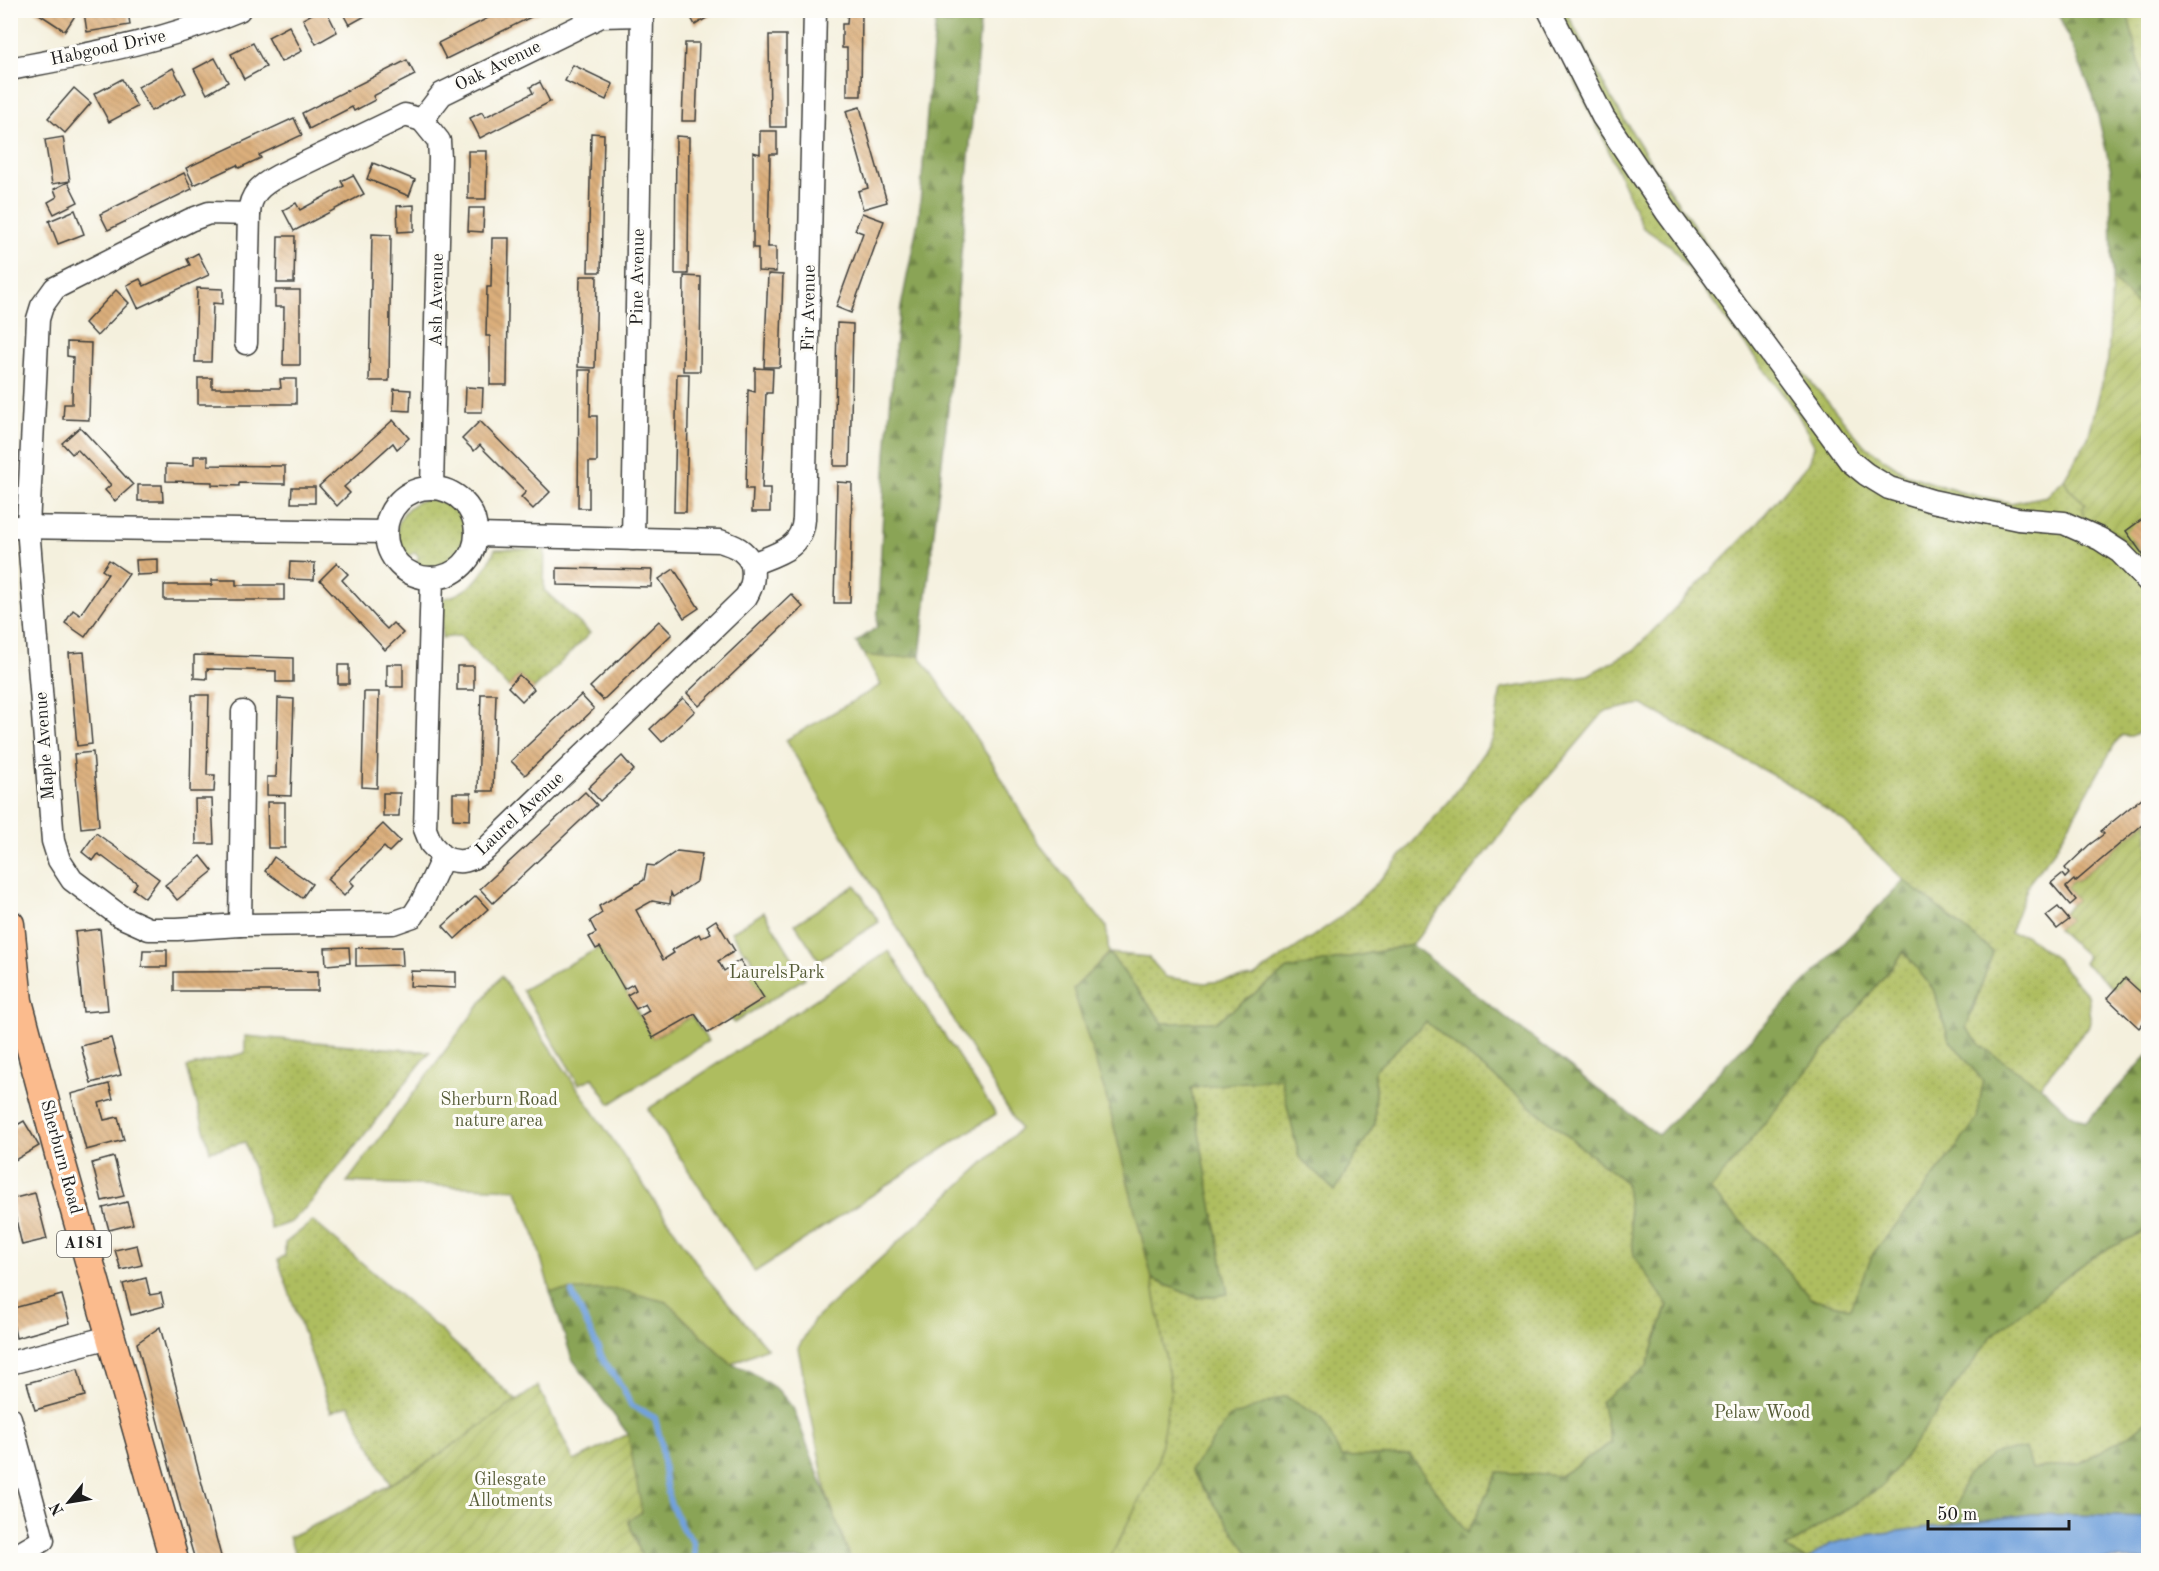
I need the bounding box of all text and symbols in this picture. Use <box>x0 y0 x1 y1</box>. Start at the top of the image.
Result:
street label: Habgood Drive <box>49 27 167 69</box>
street label: Oak Avenue <box>452 38 544 94</box>
street label: Pine Avenue <box>628 228 648 326</box>
street label: Ash Avenue <box>427 253 447 347</box>
street label: Fir Avenue <box>799 265 819 351</box>
street label: Maple Avenue <box>32 691 58 801</box>
street label: Laurel Avenue <box>472 769 568 859</box>
park label: LaurelsPark <box>729 964 825 982</box>
park label: Sherburn Road nature area <box>440 1091 558 1130</box>
street label: Sherburn Road <box>37 1098 85 1216</box>
road number: A181 <box>57 1231 111 1257</box>
park label: Pelaw Wood <box>1714 1404 1810 1422</box>
park label: Gilesgate Allotments <box>467 1471 553 1510</box>
north arrow <box>39 1472 99 1532</box>
scale bar <box>1928 1493 2069 1531</box>
text: N <box>47 1499 68 1518</box>
text: 50 m <box>1937 1506 1977 1524</box>

